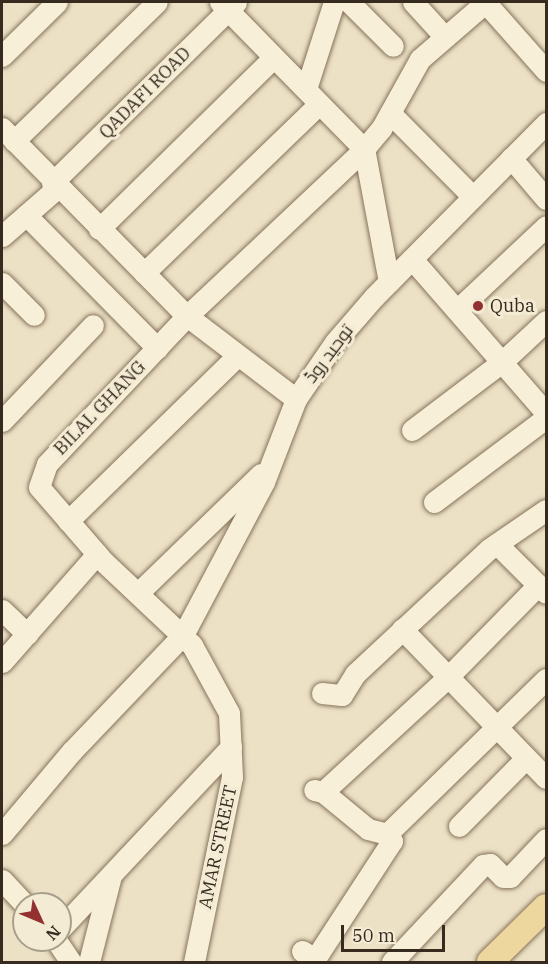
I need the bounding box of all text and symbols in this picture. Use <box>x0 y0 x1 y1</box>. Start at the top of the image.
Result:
street label: QADAFI ROAD <box>95 43 195 143</box>
place label: Quba <box>490 295 535 317</box>
marker: Quba <box>471 299 485 313</box>
street label: توحید روڈ <box>300 321 358 387</box>
street label: BILAL GHANG <box>50 356 150 460</box>
street label: AMAR STREET <box>194 783 242 911</box>
north arrow <box>12 892 72 952</box>
scale bar <box>344 913 448 951</box>
text: N <box>42 922 65 945</box>
text: 50 m <box>352 924 395 947</box>

